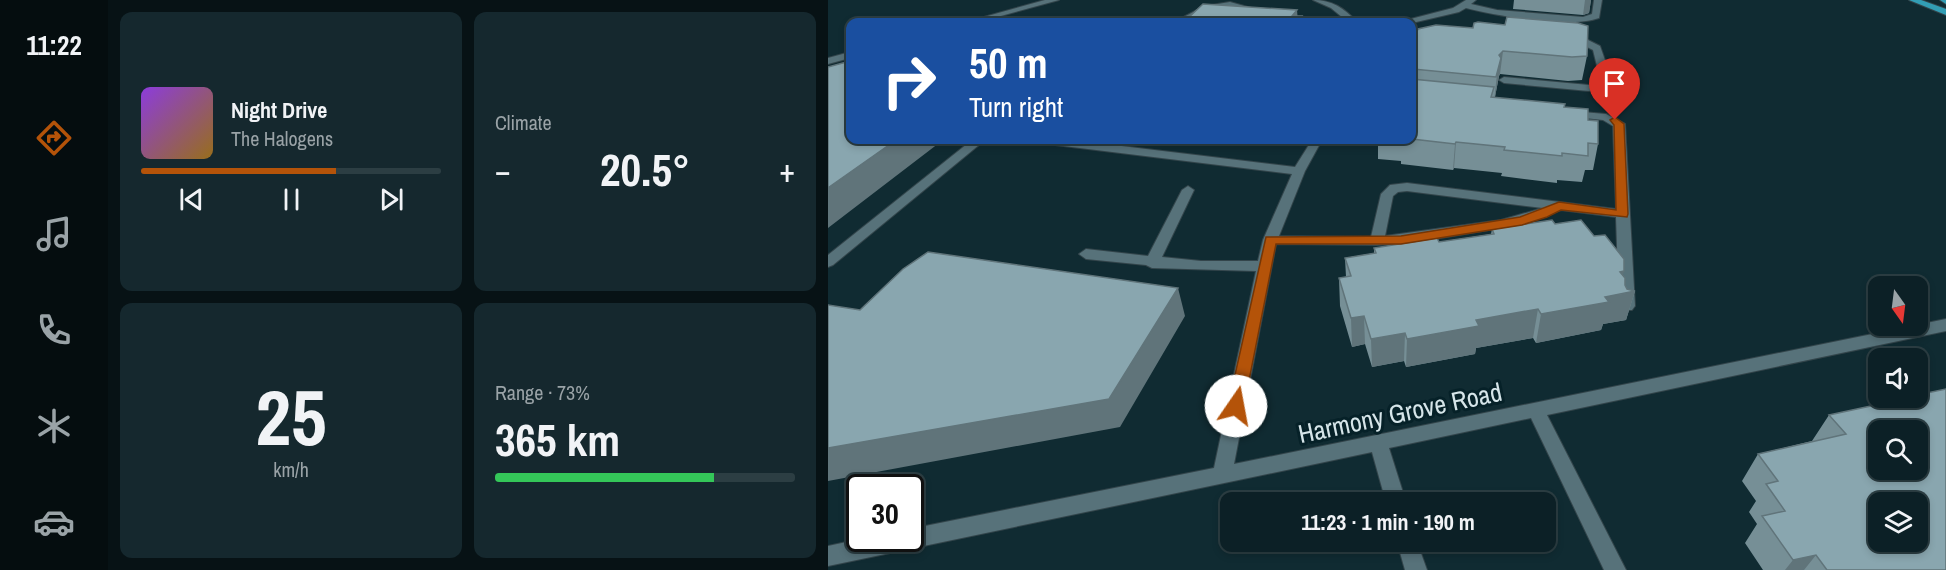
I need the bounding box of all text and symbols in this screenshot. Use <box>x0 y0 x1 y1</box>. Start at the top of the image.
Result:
text: 11:22 <box>26 27 82 63</box>
text: 50 m <box>969 35 1048 91</box>
icon: right <box>870 42 948 120</box>
pin <box>1589 58 1640 120</box>
icon: arrive <box>1598 67 1631 100</box>
text: Turn right <box>969 89 1063 125</box>
text: Night Drive <box>231 95 327 125</box>
text: Climate <box>495 109 552 136</box>
icon: directions <box>33 117 75 159</box>
text: The Halogens <box>231 125 333 152</box>
text: 20.5° <box>600 139 690 200</box>
text: − <box>495 148 511 192</box>
text: + <box>779 148 795 192</box>
icon: previous <box>175 183 208 216</box>
icon: pause <box>275 183 308 216</box>
icon: next <box>375 183 408 216</box>
icon: music <box>33 213 75 255</box>
north arrow <box>1868 276 1928 336</box>
map controls <box>1868 276 1928 552</box>
icon: phone <box>33 309 75 351</box>
button: sound <box>1868 348 1928 408</box>
text: 25 <box>255 364 327 469</box>
position arrow <box>1204 374 1268 438</box>
street label: Harmony Grove Road <box>1295 374 1505 451</box>
text: Range · 73% <box>495 379 590 406</box>
icon: climate <box>33 405 75 447</box>
text: 365 km <box>495 409 620 470</box>
button: search <box>1868 420 1928 480</box>
text: km/h <box>273 456 309 483</box>
speed limit sign: 30 <box>846 474 924 552</box>
button: layers <box>1868 492 1928 552</box>
icon: car <box>33 501 75 543</box>
text: 11:23 · 1 min · 190 m <box>1301 507 1475 537</box>

